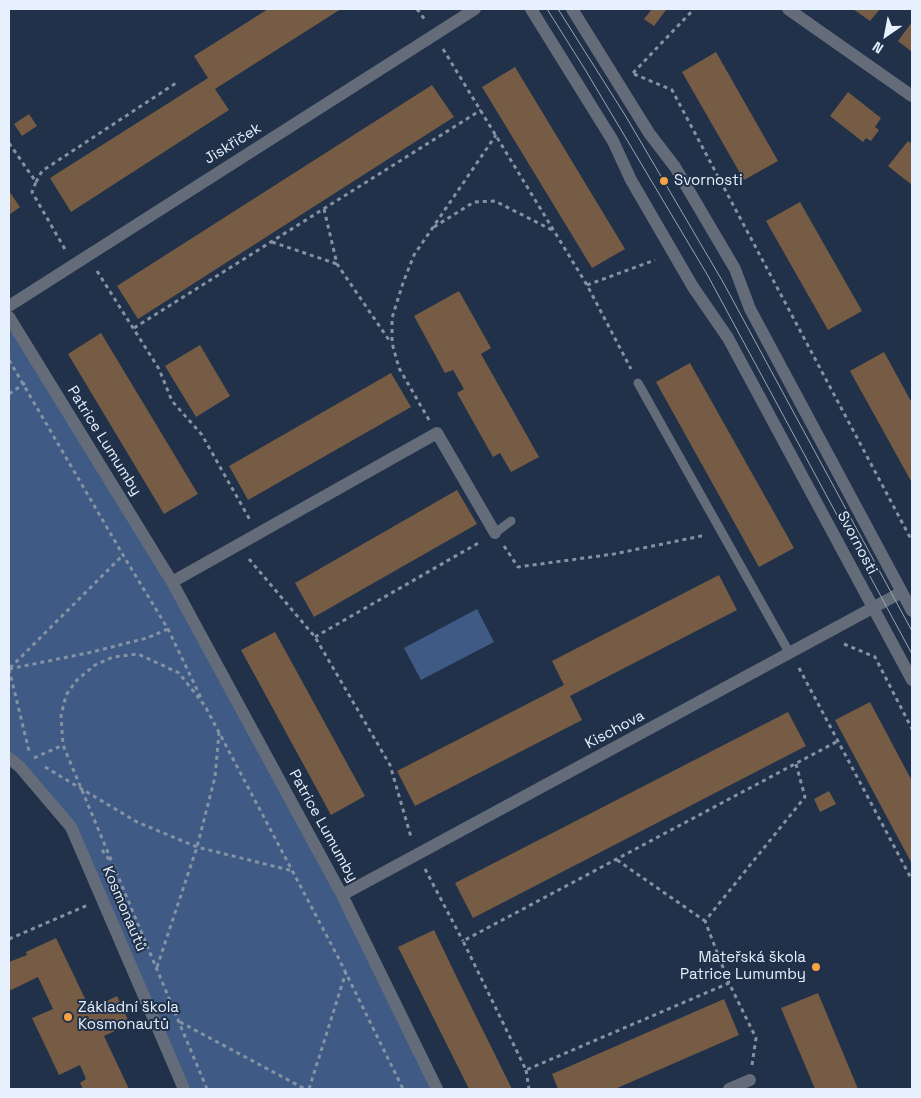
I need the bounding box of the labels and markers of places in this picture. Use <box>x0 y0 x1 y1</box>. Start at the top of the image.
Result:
place label: Svornosti <box>674 172 743 190</box>
marker: Svornosti <box>658 175 670 187</box>
place label: Mateřská škola Patrice Lumumby <box>680 949 806 984</box>
marker: Mateřská škola Patrice Lumumby <box>810 961 822 973</box>
place label: Základní škola Kosmonautů <box>78 999 179 1034</box>
marker: Základní škola Kosmonautů <box>62 1011 74 1023</box>

